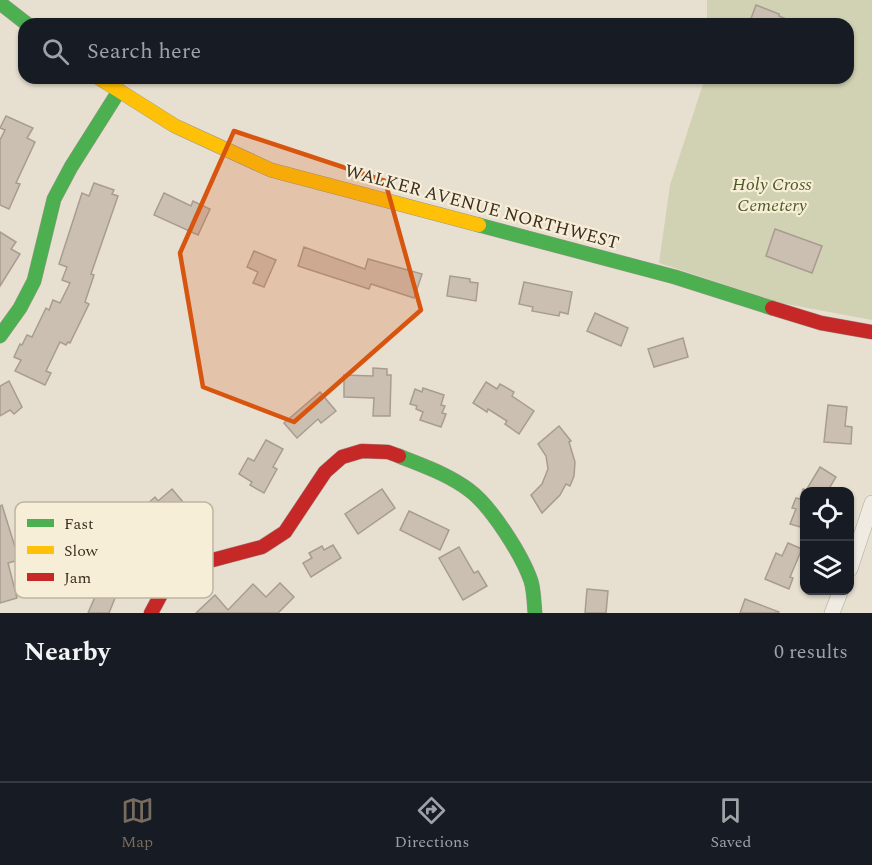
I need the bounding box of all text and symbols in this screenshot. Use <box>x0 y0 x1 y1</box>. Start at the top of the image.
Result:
search box <box>18 18 854 84</box>
icon: search <box>39 35 72 68</box>
text: Search here <box>87 35 201 68</box>
street label: WALKER AVENUE NORTHWEST <box>342 157 622 257</box>
park label: Holy Cross Cemetery <box>732 171 812 219</box>
map controls <box>800 487 854 595</box>
button: locate <box>800 487 854 541</box>
legend <box>15 502 213 598</box>
text: Fast <box>64 512 94 536</box>
text: Slow <box>64 539 99 563</box>
button: layers <box>800 541 854 595</box>
text: Jam <box>64 566 92 590</box>
text: Nearby <box>24 632 110 672</box>
text: 0 results <box>774 637 848 667</box>
tab: Map <box>121 794 154 854</box>
tab: Directions <box>395 794 469 854</box>
tab: Saved <box>710 794 751 854</box>

